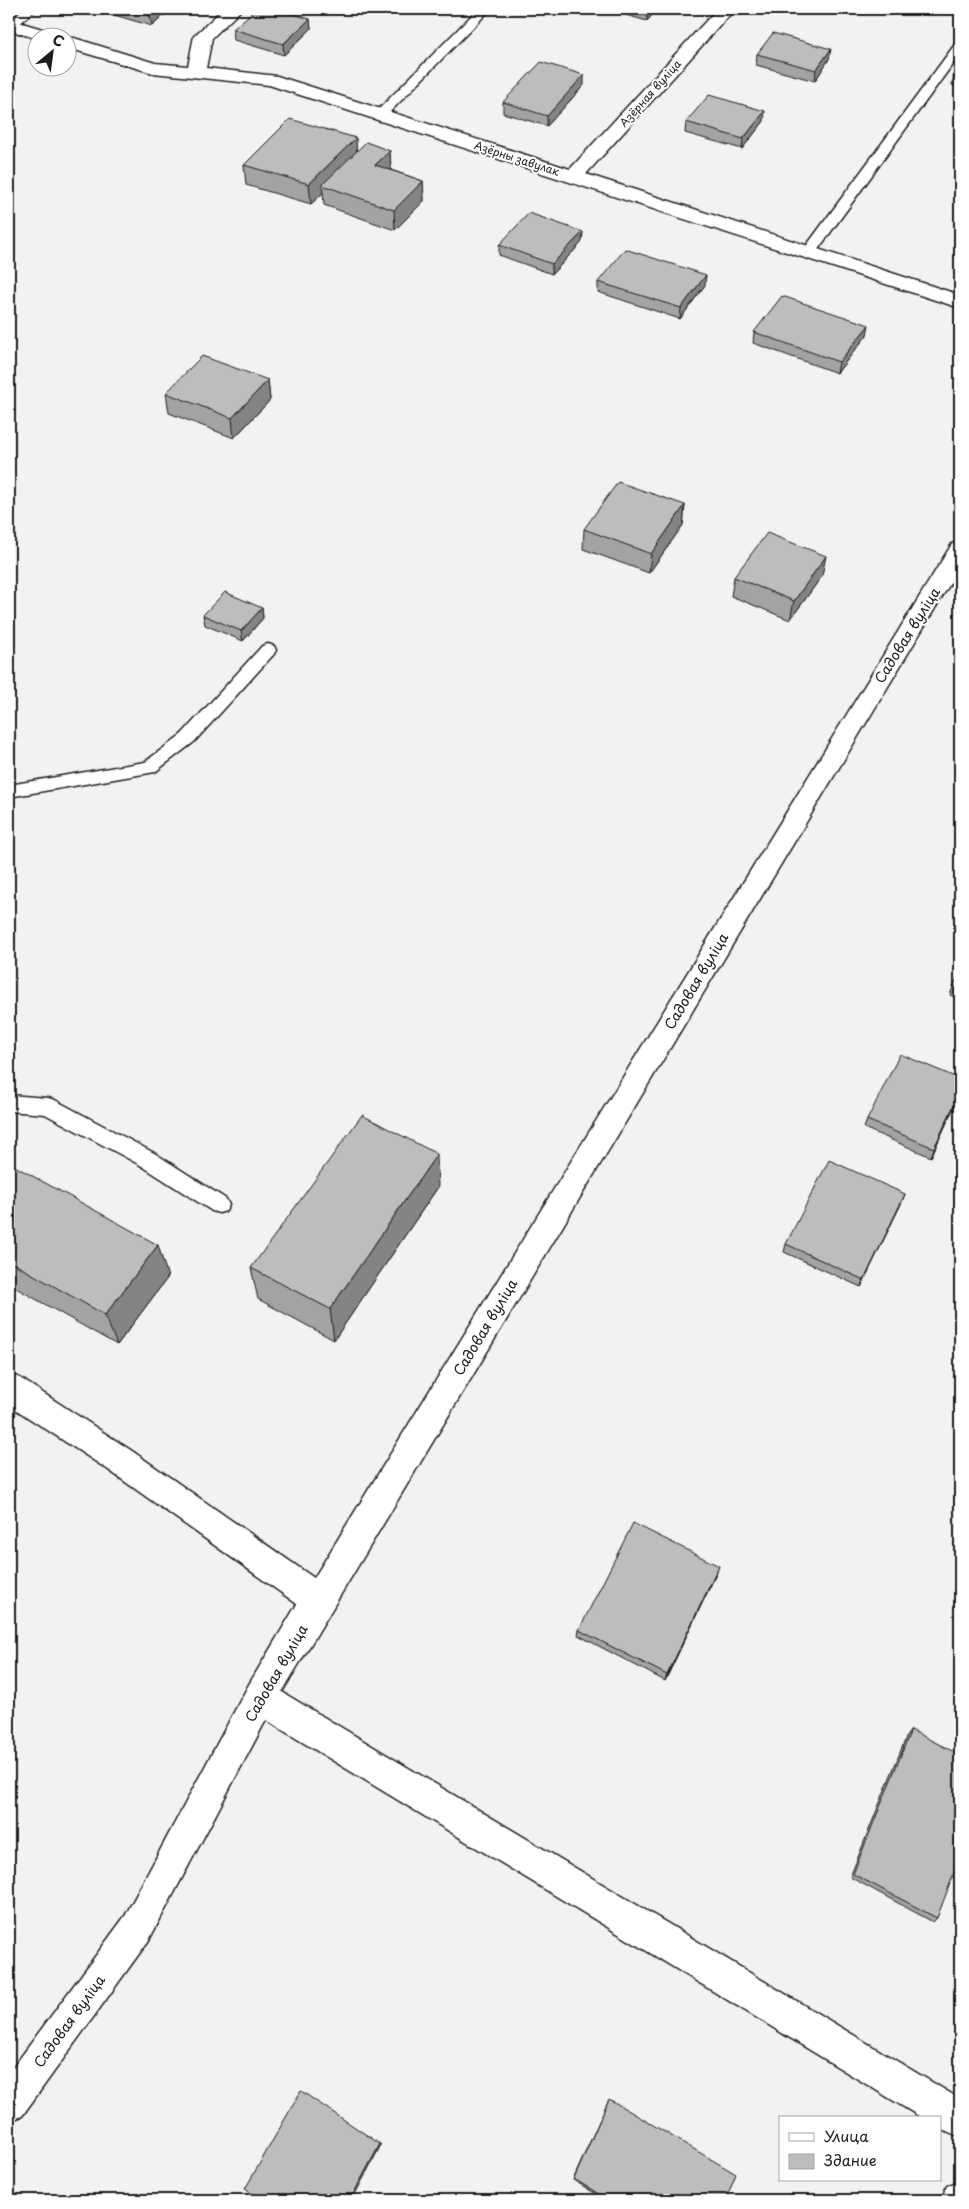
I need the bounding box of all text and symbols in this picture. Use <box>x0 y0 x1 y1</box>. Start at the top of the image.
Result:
north arrow <box>28 28 78 78</box>
text: С <box>49 28 68 52</box>
street label: Азёрная вуліца <box>615 55 685 130</box>
street label: Азёрны завулак <box>472 136 562 180</box>
street label: Садовая вуліца <box>869 583 945 687</box>
street label: Садовая вуліца <box>659 928 733 1033</box>
street label: Садовая вуліца <box>448 1274 522 1379</box>
street label: Садовая вуліца <box>239 1620 313 1726</box>
street label: Садовая вуліца <box>28 1970 110 2072</box>
legend <box>779 2116 942 2182</box>
text: Улица <box>824 2124 869 2147</box>
text: Здание <box>824 2148 877 2171</box>

